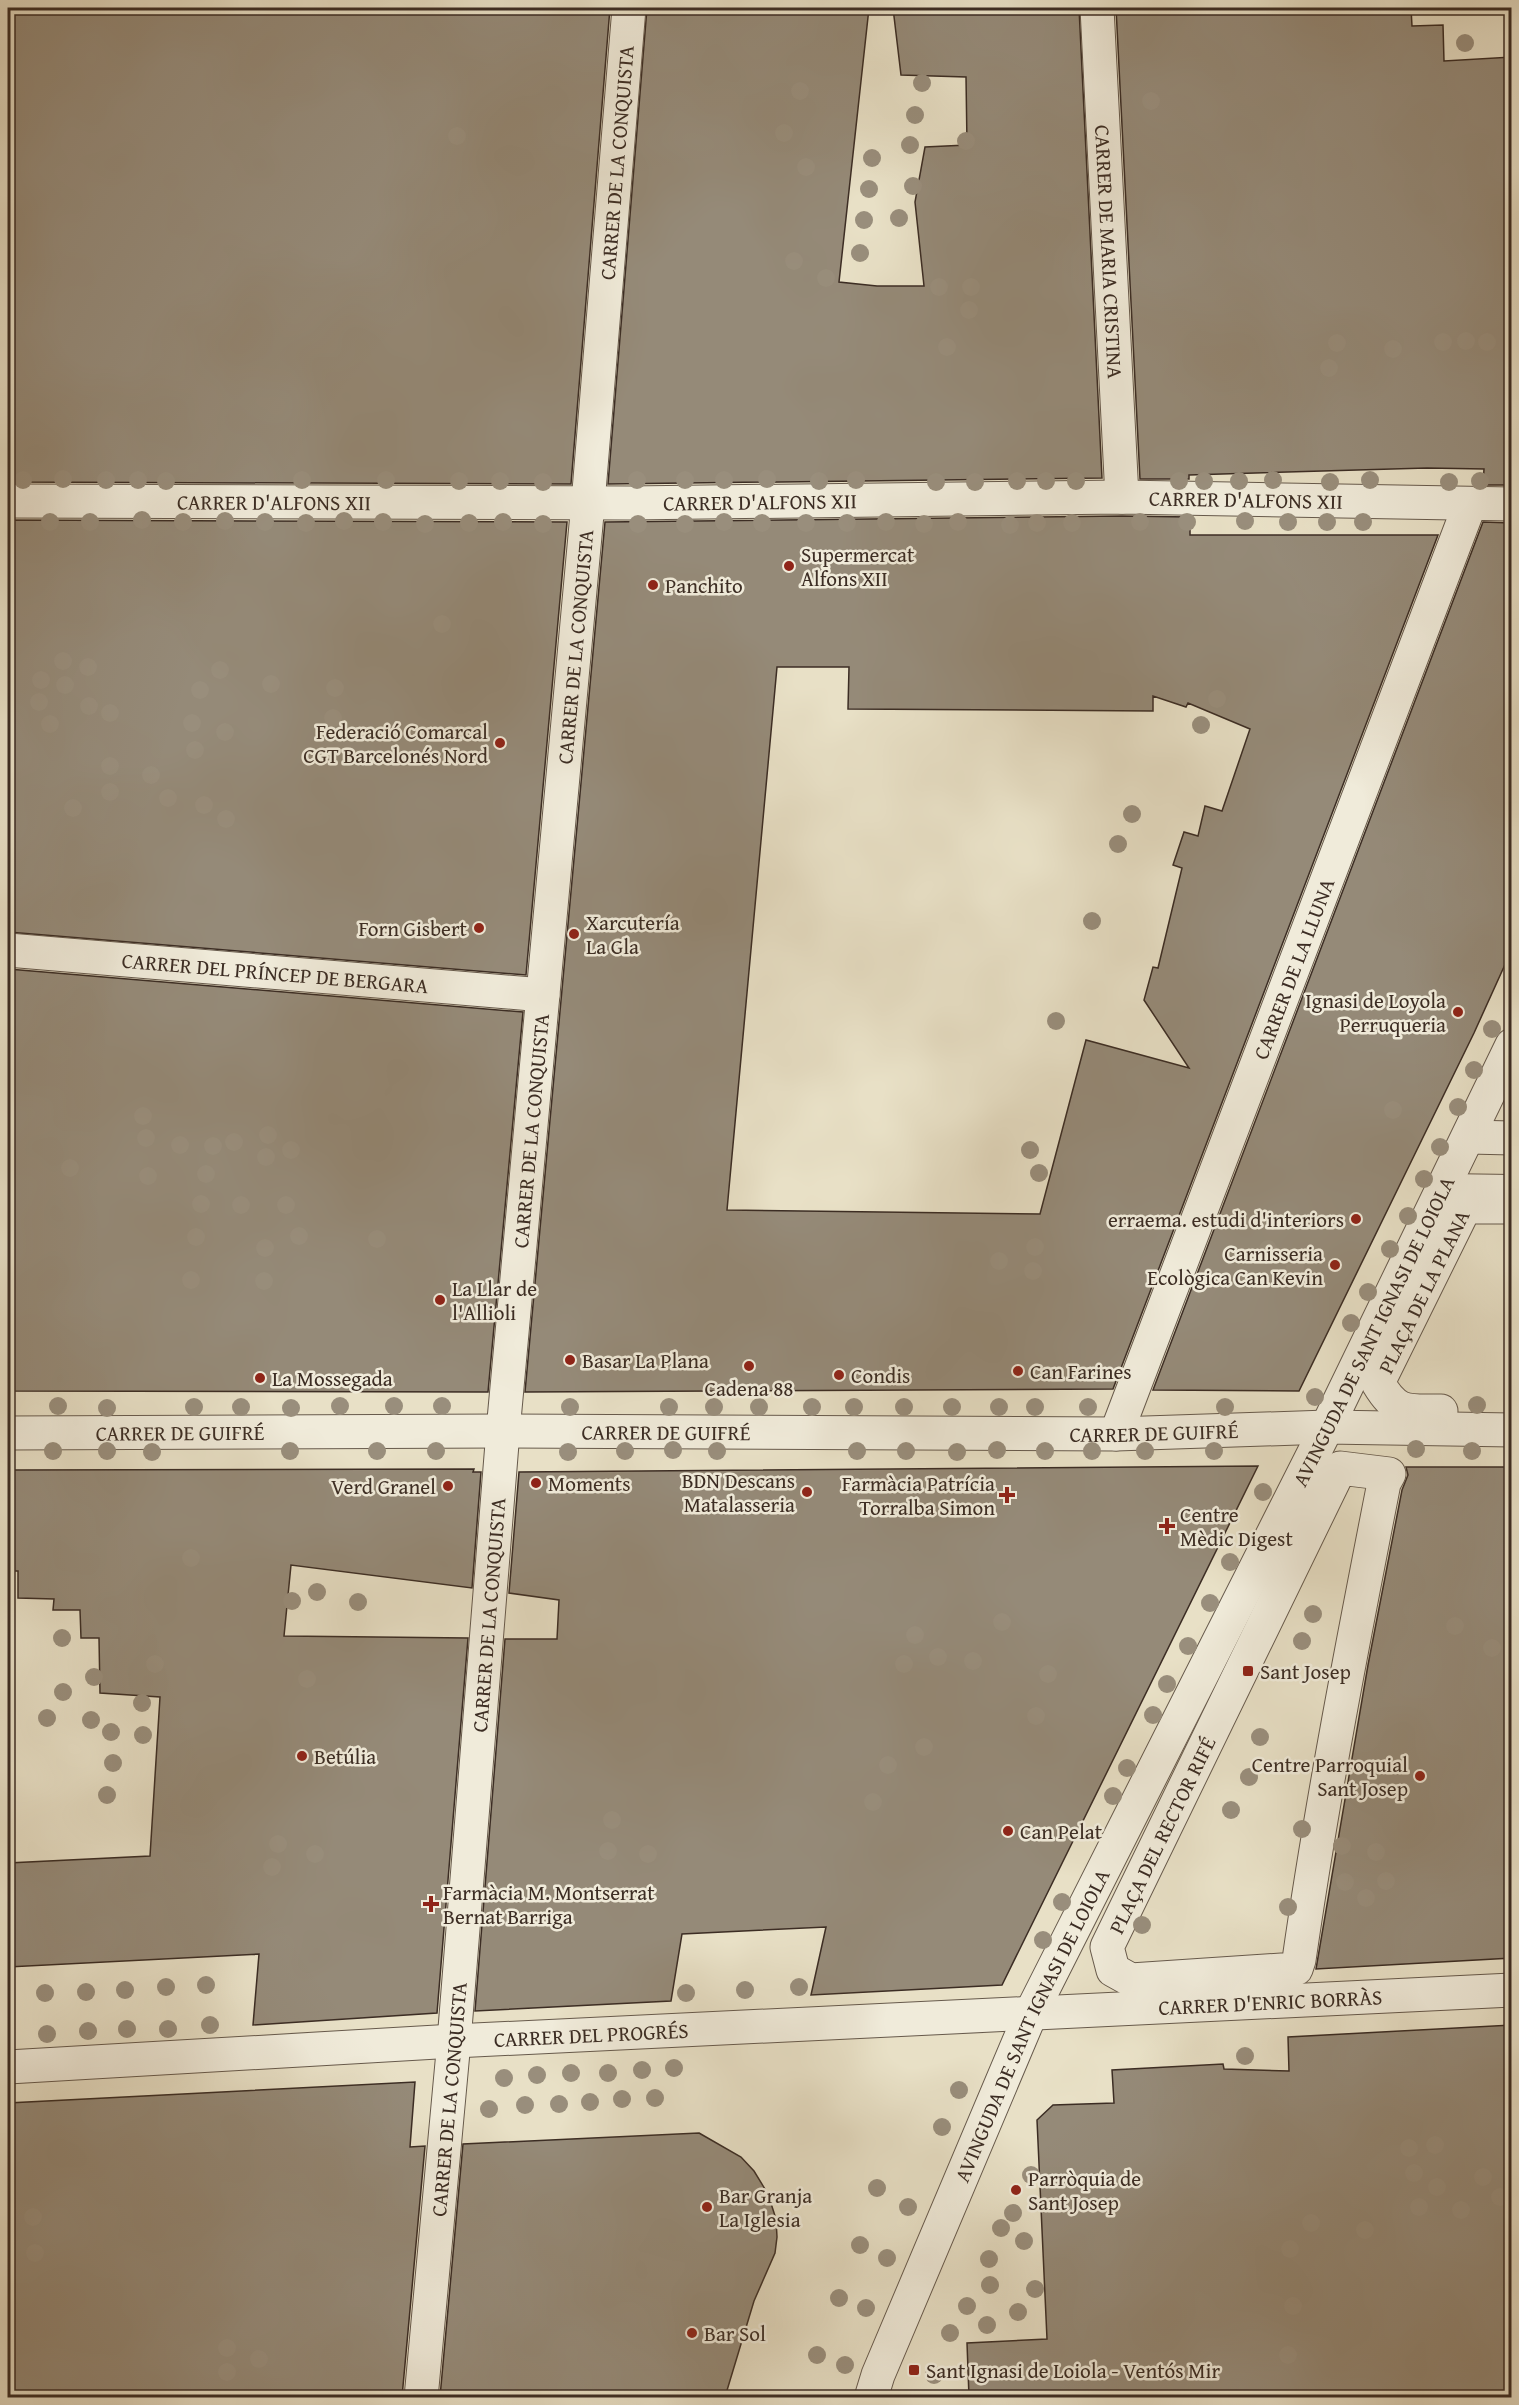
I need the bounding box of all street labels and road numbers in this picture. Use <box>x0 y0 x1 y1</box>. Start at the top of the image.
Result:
street label: CARRER DE LA CONQUISTA <box>591 44 641 281</box>
street label: CARRER DE MARIA CRISTINA <box>1087 124 1131 380</box>
street label: CARRER D'ALFONS XII <box>1149 482 1343 516</box>
street label: CARRER D'ALFONS XII <box>663 485 857 518</box>
street label: CARRER D'ALFONS XII <box>177 486 371 518</box>
street label: CARRER DE LA CONQUISTA <box>549 528 601 765</box>
street label: CARRER DE LA LLUNA <box>1245 873 1342 1064</box>
street label: CARRER DEL PRÍNCEP DE BERGARA <box>121 944 430 1001</box>
street label: CARRER DE LA CONQUISTA <box>504 1012 557 1249</box>
street label: AVINGUDA DE SANT IGNASI DE LOIOLA <box>1284 1170 1462 1492</box>
street label: PLAÇA DE LA PLANA <box>1370 1204 1477 1379</box>
street label: CARRER DE GUIFRÉ <box>1070 1414 1239 1450</box>
street label: CARRER DE GUIFRÉ <box>96 1416 265 1448</box>
street label: CARRER DE GUIFRÉ <box>582 1416 751 1448</box>
street label: CARRER DE LA CONQUISTA <box>463 1496 513 1733</box>
street label: PLAÇA DEL RECTOR RIFÉ <box>1101 1731 1223 1939</box>
street label: AVINGUDA DE SANT IGNASI DE LOIOLA <box>946 1863 1117 2187</box>
street label: CARRER DE LA CONQUISTA <box>422 1981 474 2218</box>
street label: CARRER D'ENRIC BORRÀS <box>1158 1981 1383 2023</box>
street label: CARRER DEL PROGRÉS <box>493 2014 689 2055</box>

